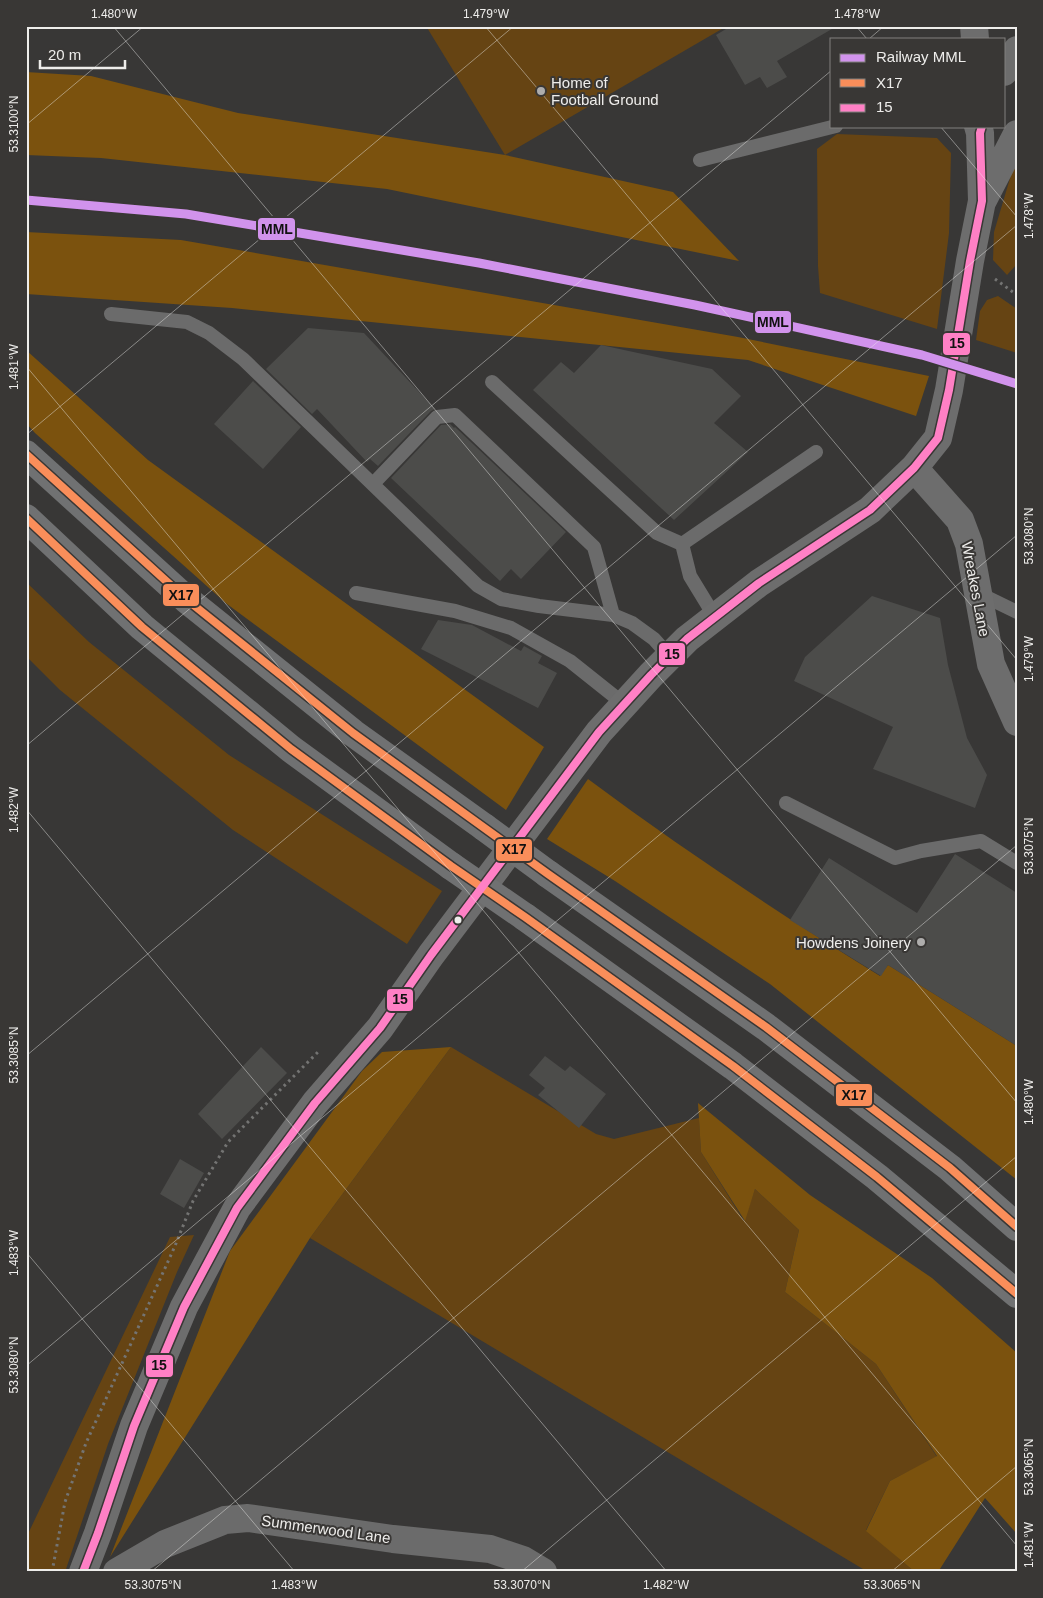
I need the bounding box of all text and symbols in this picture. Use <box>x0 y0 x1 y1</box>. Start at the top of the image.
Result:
text: 1.480°W <box>91 7 138 21</box>
text: 1.479°W <box>463 7 510 21</box>
text: 1.478°W <box>834 7 881 21</box>
scale bar <box>40 38 125 70</box>
legend <box>830 38 1006 128</box>
text: 20 m <box>48 46 81 63</box>
text: Railway MML <box>876 48 966 65</box>
place label: Home of Football Ground <box>551 74 659 108</box>
text: X17 <box>876 74 903 91</box>
marker: Home of Football Ground <box>535 85 547 97</box>
text: 53.3100°N <box>7 96 21 152</box>
text: 15 <box>876 98 893 115</box>
text: 1.478°W <box>1022 192 1036 239</box>
line badge: MML <box>257 217 296 241</box>
text: MML <box>261 221 293 237</box>
line badge: MML <box>754 310 792 334</box>
text: MML <box>757 314 789 330</box>
line badge: 15 <box>942 332 971 356</box>
text: 15 <box>949 335 965 351</box>
text: 1.481°W <box>7 343 21 390</box>
text: 53.3080°N <box>1022 508 1036 564</box>
street label: Wreakes Lane <box>958 540 994 638</box>
line badge: X17 <box>162 583 200 607</box>
text: X17 <box>169 587 194 603</box>
text: 1.479°W <box>1022 635 1036 682</box>
line badge: 15 <box>658 642 686 666</box>
text: 15 <box>664 646 680 662</box>
text: 1.482°W <box>7 786 21 833</box>
text: 53.3075°N <box>1022 818 1036 874</box>
line badge: X17 <box>495 838 533 862</box>
text: X17 <box>502 841 527 857</box>
unlabelled marker <box>453 915 463 925</box>
place label: Howdens Joinery <box>796 934 911 951</box>
marker: Howdens Joinery <box>915 936 927 948</box>
line badge: 15 <box>386 988 414 1012</box>
text: 15 <box>392 991 408 1007</box>
text: 53.3085°N <box>7 1027 21 1083</box>
text: 1.480°W <box>1022 1078 1036 1125</box>
line badge: X17 <box>835 1083 873 1107</box>
text: X17 <box>842 1087 867 1103</box>
text: 1.483°W <box>7 1229 21 1276</box>
text: 53.3080°N <box>7 1337 21 1393</box>
line badge: 15 <box>145 1354 174 1378</box>
text: 15 <box>151 1357 167 1373</box>
text: 53.3065°N <box>1022 1439 1036 1495</box>
street label: Summerwood Lane <box>260 1512 392 1546</box>
text: 1.481°W <box>1022 1521 1036 1568</box>
text: 53.3075°N <box>125 1578 181 1592</box>
text: 1.483°W <box>271 1578 318 1592</box>
text: 53.3070°N <box>494 1578 550 1592</box>
text: 1.482°W <box>643 1578 690 1592</box>
text: 53.3065°N <box>864 1578 920 1592</box>

